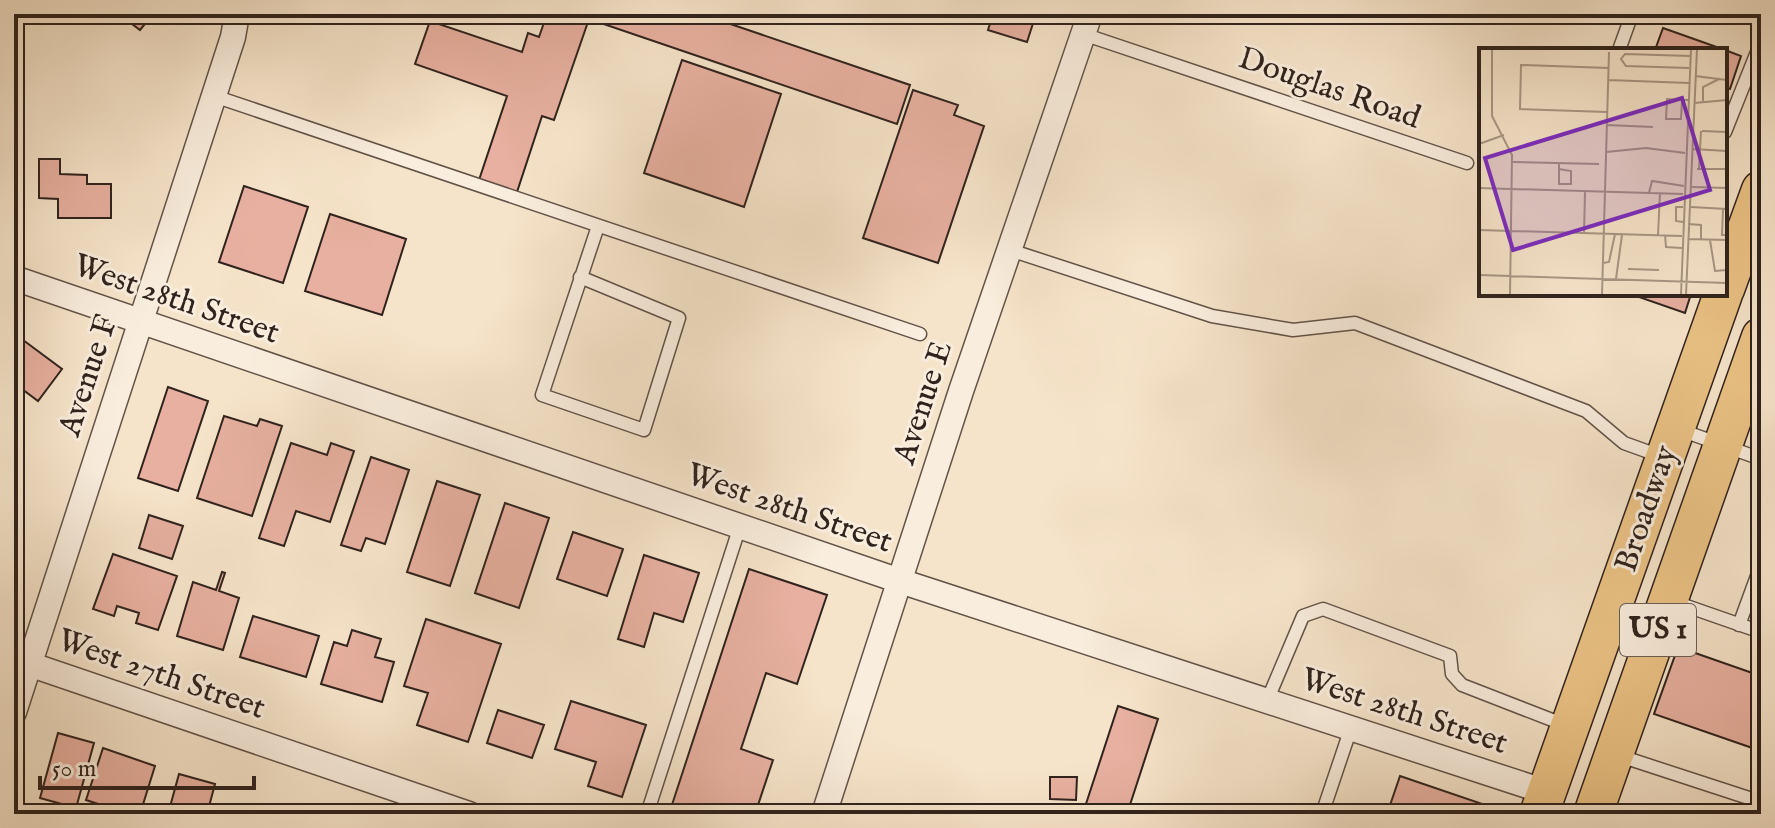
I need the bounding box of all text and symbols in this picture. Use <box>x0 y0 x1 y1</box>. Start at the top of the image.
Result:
street label: Douglas Road <box>1233 39 1426 140</box>
inset map <box>1479 48 1727 296</box>
street label: West 28th Street <box>68 246 284 354</box>
street label: Avenue F <box>50 310 128 443</box>
street label: Avenue E <box>885 336 963 471</box>
street label: Broadway <box>1606 440 1688 578</box>
street label: West 28th Street <box>681 455 897 563</box>
road number: US 1 <box>1620 604 1696 656</box>
street label: West 27th Street <box>52 620 270 730</box>
street label: West 28th Street <box>1295 659 1513 765</box>
scale bar <box>40 740 254 790</box>
text: 50 m <box>52 754 96 785</box>

